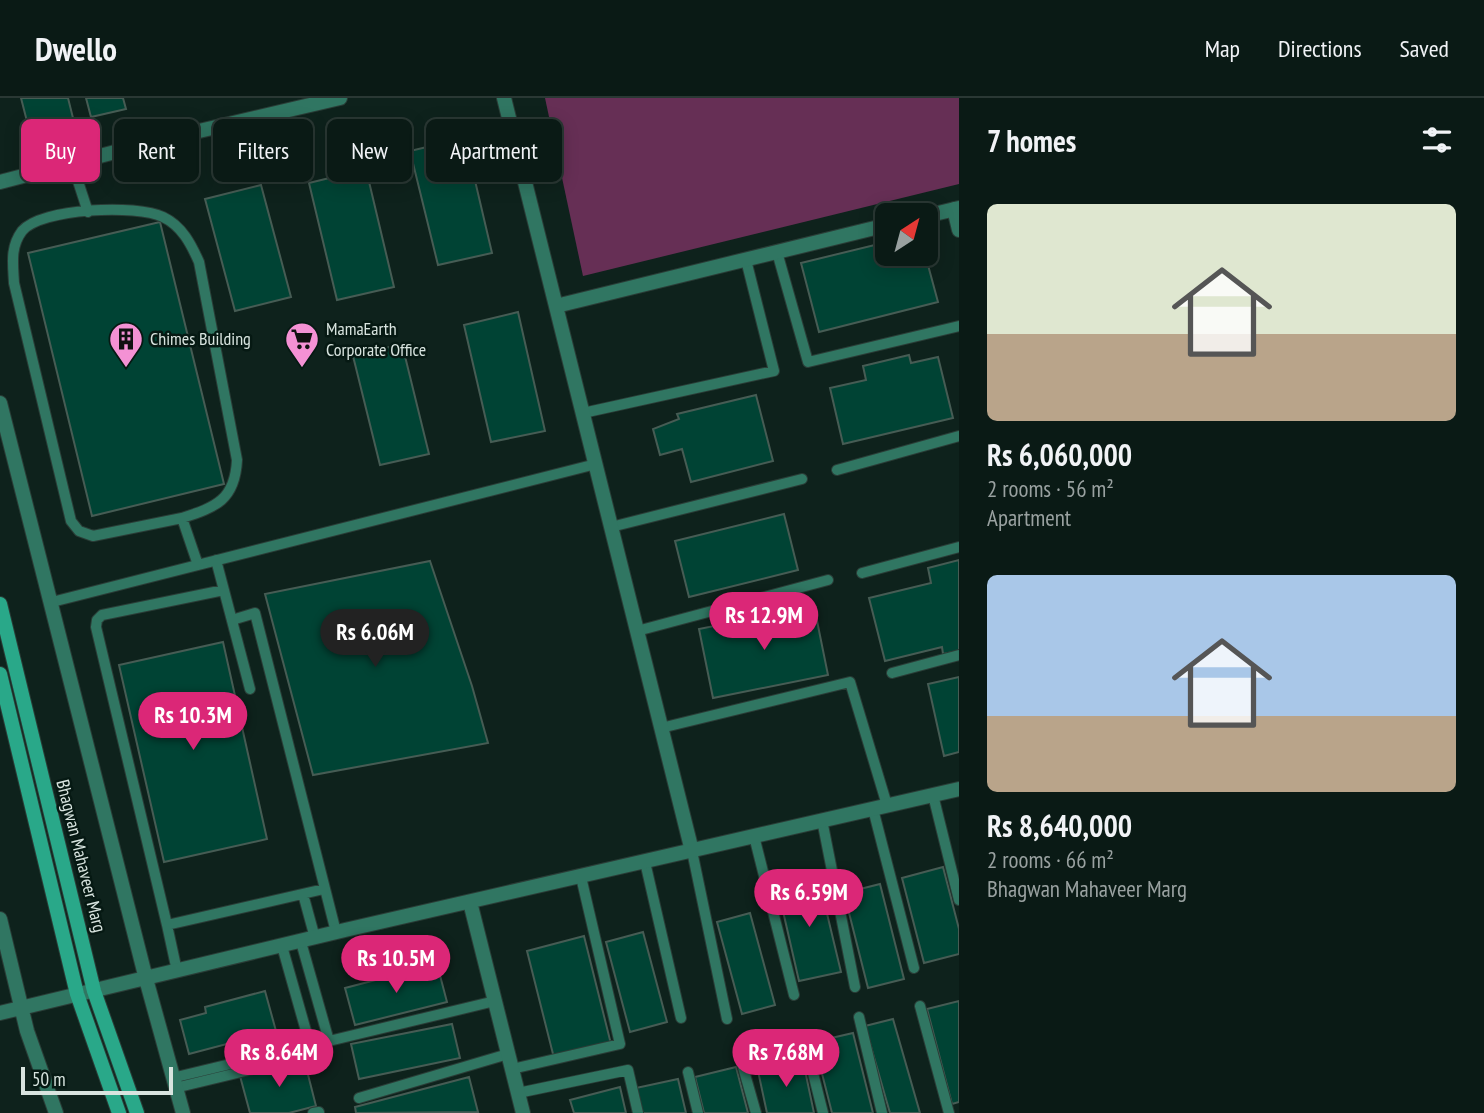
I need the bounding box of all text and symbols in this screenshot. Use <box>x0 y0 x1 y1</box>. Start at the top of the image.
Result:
text: Dwello <box>35 27 117 70</box>
text: Map <box>1205 33 1240 64</box>
text: Directions <box>1278 33 1362 64</box>
text: Saved <box>1400 33 1449 64</box>
chip: Buy <box>21 119 100 182</box>
chip: Rent <box>114 119 199 182</box>
chip: Filters <box>213 119 313 182</box>
chip: New <box>327 119 412 182</box>
chip: Apartment <box>426 119 562 182</box>
text: 7 homes <box>987 121 1076 160</box>
icon: filters <box>1418 121 1456 159</box>
north arrow <box>875 203 938 266</box>
map controls <box>875 203 938 266</box>
icon: home <box>1159 249 1285 375</box>
place label: MamaEarth Corporate Office <box>326 317 426 361</box>
building icon: Chimes Building <box>107 320 145 369</box>
supermarket icon: MamaEarth Corporate Office <box>283 320 321 369</box>
place label: Chimes Building <box>150 327 251 350</box>
text: Rs 6,060,000 <box>987 435 1132 474</box>
text: 2 rooms · 56 m² <box>987 474 1114 503</box>
text: Apartment <box>987 503 1071 532</box>
pin: Rs 12.9M <box>692 592 836 652</box>
text: Rs 12.9M <box>725 600 803 629</box>
pin: Rs 6.06M <box>303 610 447 669</box>
text: Rs 6.06M <box>336 617 414 646</box>
icon: home <box>1159 620 1285 746</box>
pin: Rs 10.3M <box>121 692 265 752</box>
text: Rs 10.3M <box>154 700 232 729</box>
street label: Bhagwan Mahaveer Marg <box>51 777 112 935</box>
text: Rs 8,640,000 <box>987 806 1132 845</box>
text: 2 rooms · 66 m² <box>987 845 1114 874</box>
pin: Rs 6.59M <box>737 870 881 929</box>
text: Bhagwan Mahaveer Marg <box>987 874 1187 903</box>
text: Rs 6.59M <box>770 877 848 906</box>
pin: Rs 10.5M <box>324 936 468 995</box>
text: Rs 10.5M <box>357 943 435 972</box>
pin: Rs 8.64M <box>207 1030 351 1089</box>
pin: Rs 7.68M <box>714 1030 858 1089</box>
text: Rs 8.64M <box>240 1037 318 1066</box>
text: Rs 7.68M <box>748 1037 824 1066</box>
scale bar <box>21 1064 173 1096</box>
text: 50 m <box>32 1067 66 1091</box>

